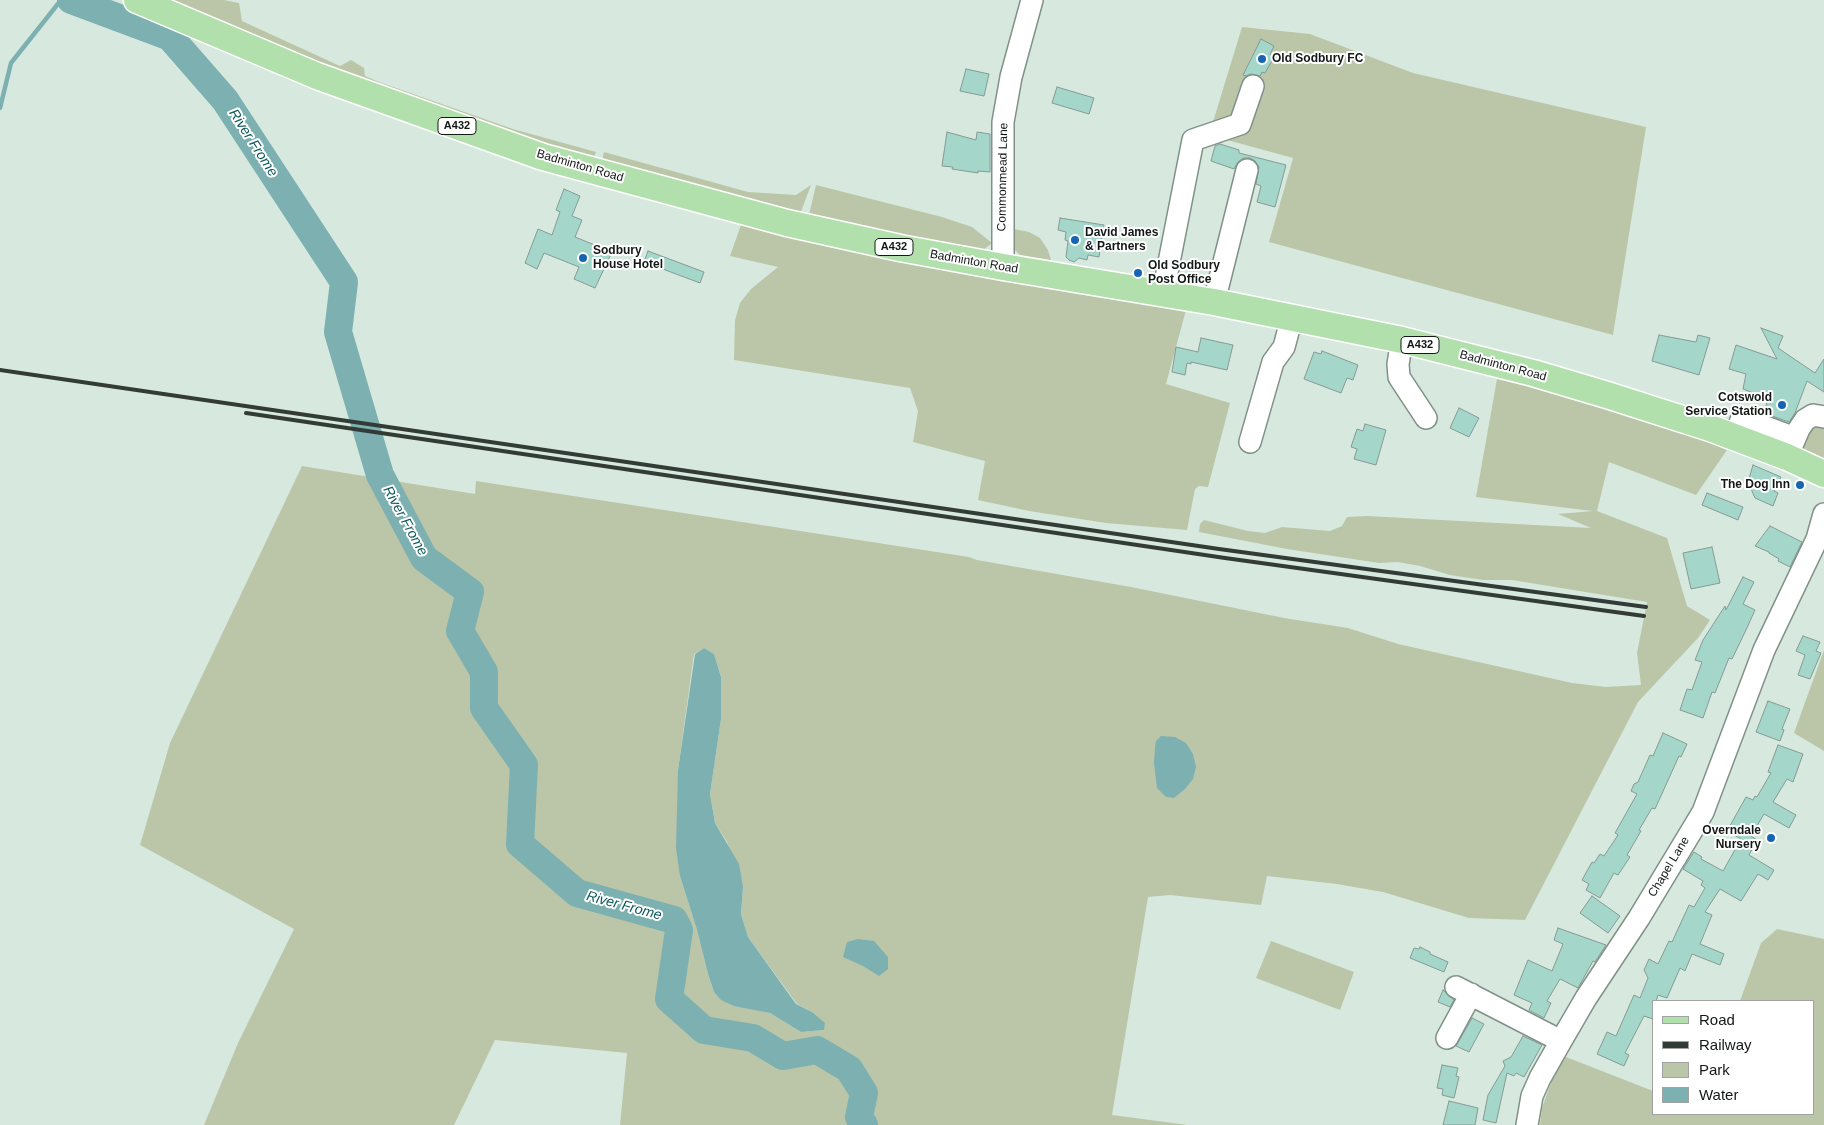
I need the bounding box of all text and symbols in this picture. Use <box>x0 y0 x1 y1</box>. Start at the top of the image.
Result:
place label: Old Sodbury FC <box>1272 52 1363 66</box>
marker: Old Sodbury FC <box>1256 53 1268 65</box>
water label: River Frome <box>225 106 281 180</box>
road number: A432 <box>438 118 476 134</box>
street label: Commonmead Lane <box>995 123 1011 231</box>
street label: Badminton Road <box>535 147 625 185</box>
place label: David James & Partners <box>1085 226 1158 254</box>
marker: David James & Partners <box>1069 234 1081 246</box>
road number: A432 <box>875 238 913 256</box>
place label: Sodbury House Hotel <box>593 244 663 272</box>
street label: Badminton Road <box>929 247 1019 277</box>
marker: Sodbury House Hotel <box>577 252 589 264</box>
place label: Old Sodbury Post Office <box>1148 259 1220 287</box>
marker: Old Sodbury Post Office <box>1132 267 1144 279</box>
road number: A432 <box>1401 336 1439 354</box>
street label: Badminton Road <box>1458 347 1548 385</box>
place label: Cotswold Service Station <box>1685 391 1772 419</box>
marker: Cotswold Service Station <box>1776 399 1788 411</box>
place label: The Dog Inn <box>1721 478 1790 492</box>
marker: The Dog Inn <box>1794 479 1806 491</box>
water label: River Frome <box>379 483 431 559</box>
place label: Overndale Nursery <box>1702 824 1761 852</box>
marker: Overndale Nursery <box>1765 832 1777 844</box>
street label: Chapel Lane <box>1645 834 1693 900</box>
water label: River Frome <box>585 888 663 924</box>
legend <box>1652 1000 1814 1115</box>
text: Road <box>1699 1011 1735 1028</box>
text: Railway <box>1699 1036 1752 1053</box>
text: Park <box>1699 1061 1730 1078</box>
text: Water <box>1699 1086 1738 1103</box>

